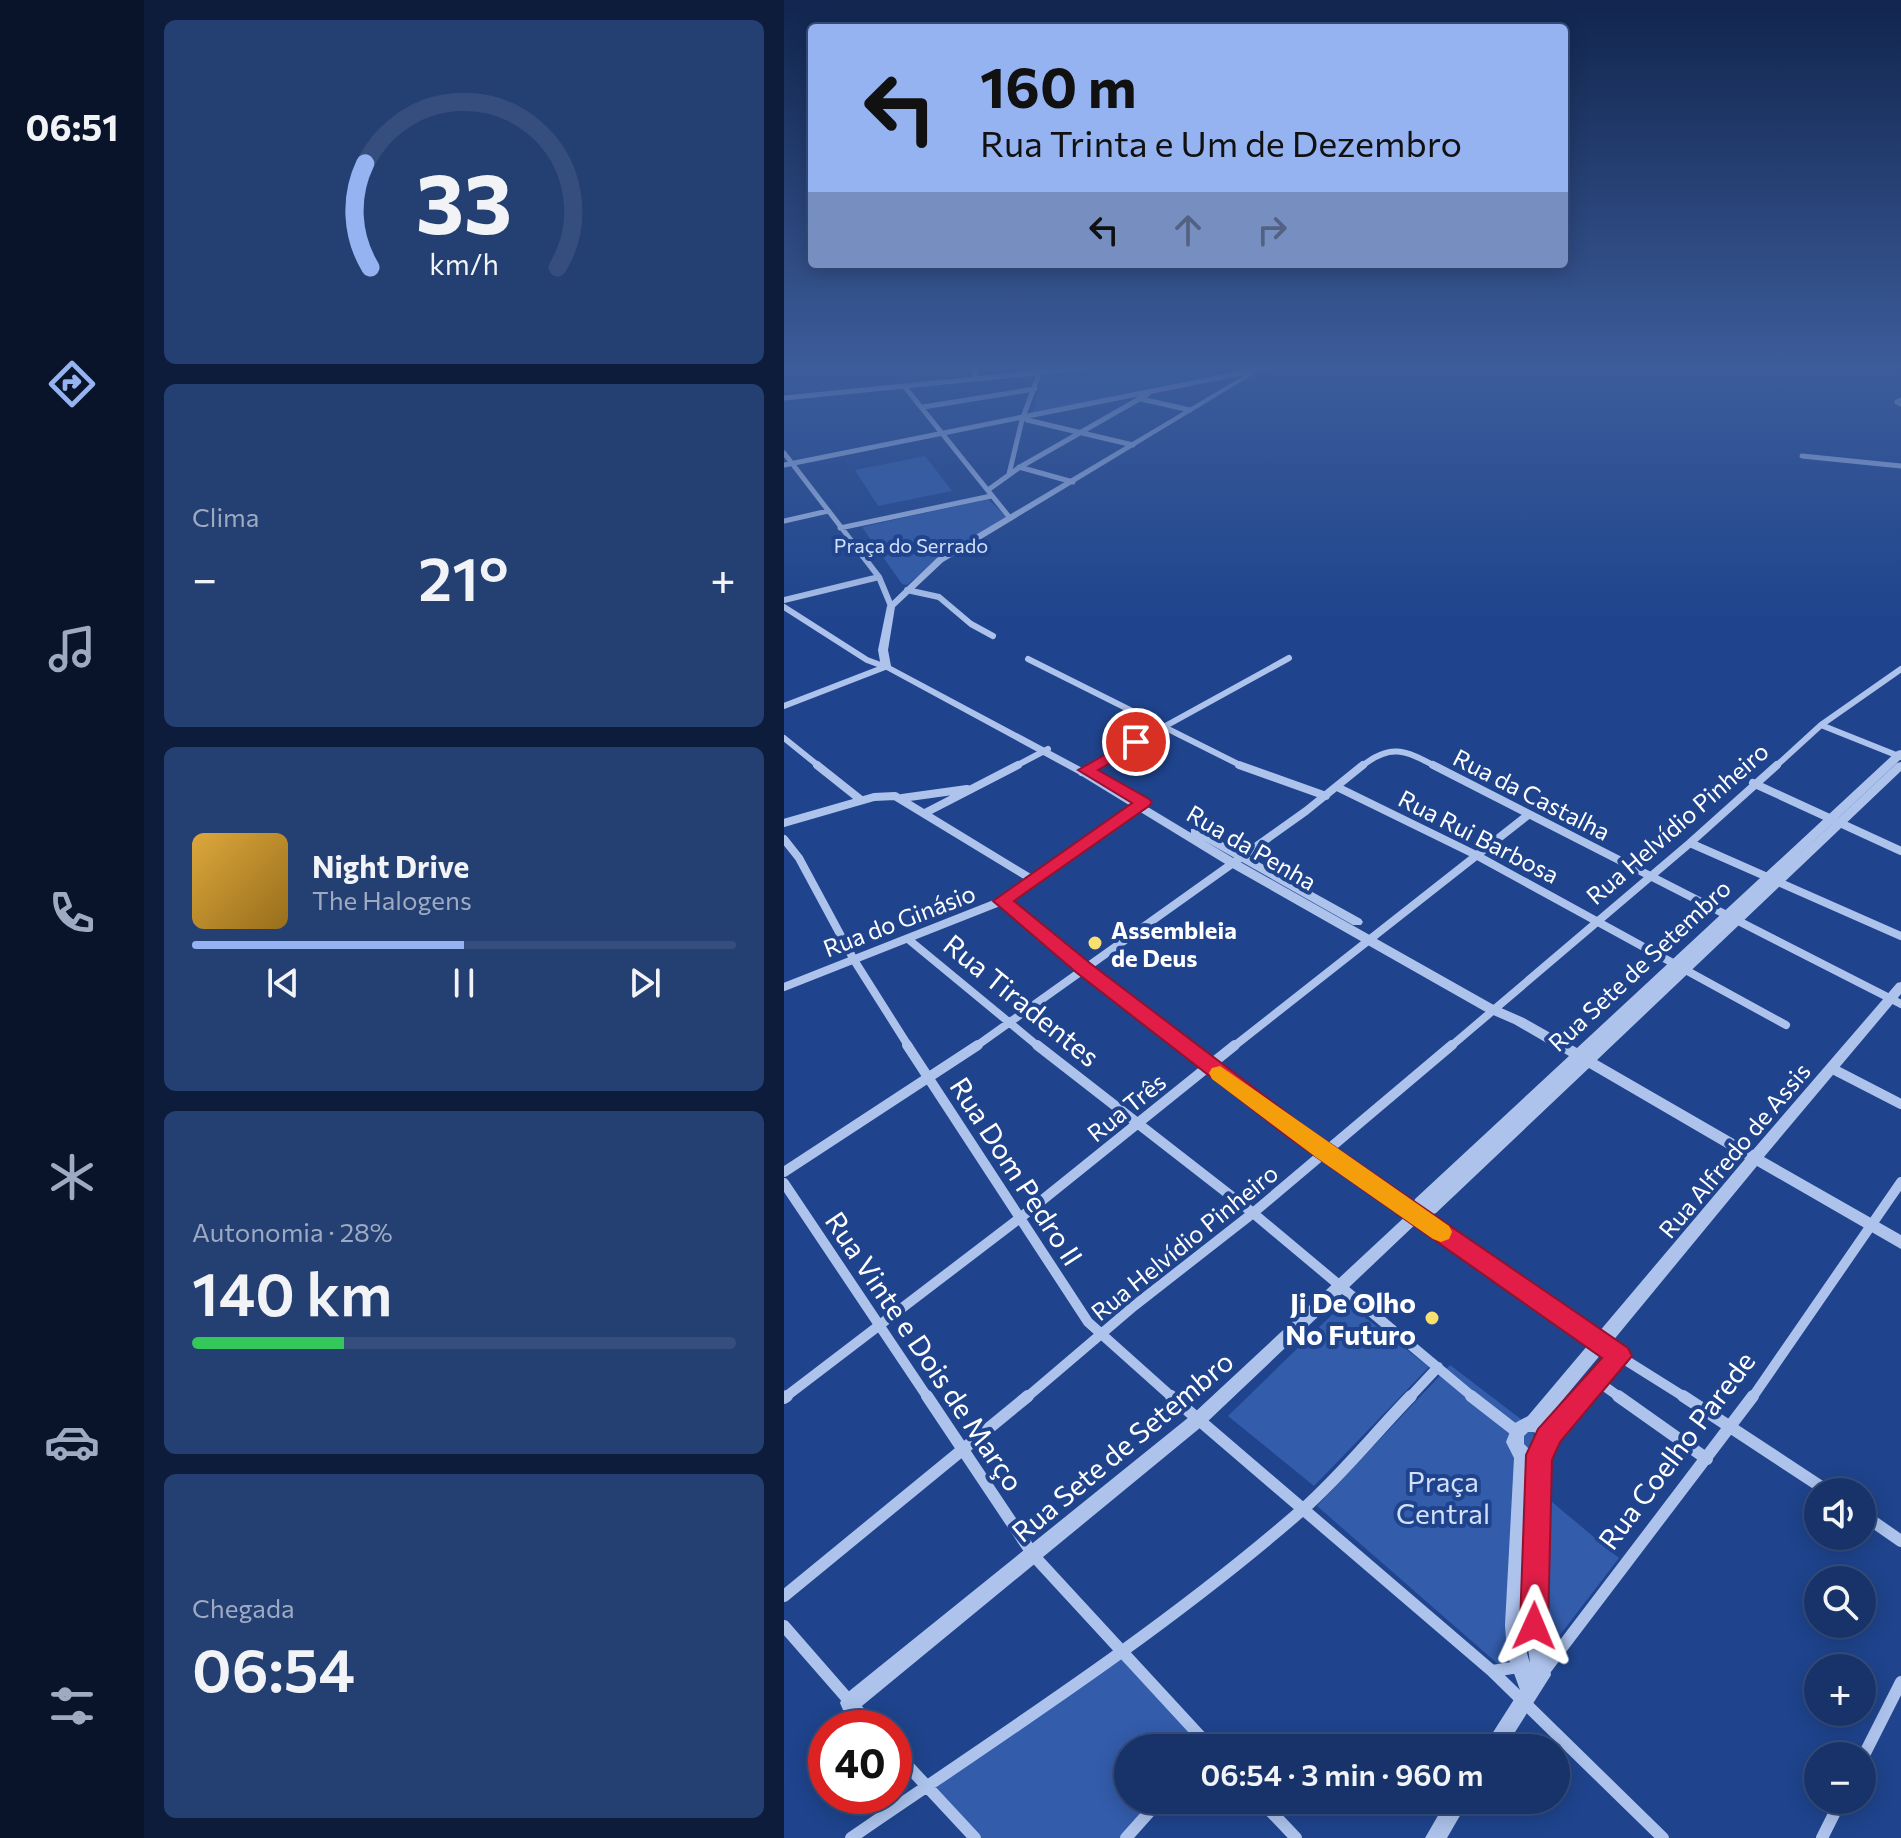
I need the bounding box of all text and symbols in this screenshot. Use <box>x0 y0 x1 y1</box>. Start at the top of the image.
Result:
text: 160 m <box>980 51 1137 120</box>
icon: left <box>848 56 952 160</box>
text: 06:51 <box>26 104 118 148</box>
text: Rua Trinta e Um de Dezembro <box>980 120 1462 164</box>
text: 33 <box>416 148 512 250</box>
icon: left <box>1082 208 1126 252</box>
icon: ahead <box>1166 208 1210 252</box>
icon: right <box>1250 208 1294 252</box>
text: km/h <box>429 246 499 281</box>
icon: directions <box>44 356 100 412</box>
text: Clima <box>192 501 259 532</box>
park label: Praça do Serrado <box>834 533 988 557</box>
text: 21° <box>418 540 509 613</box>
text: − <box>192 550 217 604</box>
text: + <box>710 550 736 604</box>
icon: music <box>44 621 100 677</box>
pin <box>1102 708 1170 776</box>
icon: arrive <box>1114 720 1158 764</box>
street label: Rua Helvídio Pinheiro <box>1580 736 1774 910</box>
street label: Rua da Castalha <box>1449 742 1615 846</box>
street label: Rua Rui Barbosa <box>1394 783 1564 889</box>
street label: Rua da Penha <box>1182 798 1322 896</box>
text: Night Drive <box>312 847 469 884</box>
street label: Rua Sete de Setembro <box>1542 873 1736 1057</box>
street label: Rua do Ginásio <box>819 878 979 962</box>
text: The Halogens <box>312 884 472 915</box>
icon: phone <box>44 885 100 941</box>
place label: Assembleia de Deus <box>1111 915 1237 972</box>
street label: Rua Tiradentes <box>937 927 1107 1073</box>
marker: Assembleia de Deus <box>1086 934 1104 952</box>
icon: previous <box>261 961 305 1005</box>
icon: pause <box>442 961 486 1005</box>
icon: next <box>623 961 667 1005</box>
street label: Rua Alfredo de Assis <box>1652 1056 1816 1244</box>
street label: Rua Três <box>1081 1067 1171 1147</box>
street label: Rua Dom Pedro II <box>943 1070 1091 1272</box>
icon: climate <box>44 1149 100 1205</box>
street label: Rua Helvídio Pinheiro <box>1085 1158 1283 1326</box>
street label: Rua Vinte e Dois de Março <box>819 1205 1031 1497</box>
text: Autonomia · 28% <box>192 1216 393 1247</box>
text: 140 km <box>192 1255 392 1328</box>
place label: Ji De Olho No Futuro <box>1285 1285 1416 1351</box>
marker: Ji De Olho No Futuro <box>1423 1309 1441 1327</box>
street label: Rua Sete de Setembro <box>1004 1343 1240 1549</box>
street label: Rua Coelho Parede <box>1591 1344 1761 1556</box>
icon: car <box>44 1414 100 1470</box>
park label: Praça Central <box>1396 1464 1490 1530</box>
map controls <box>1804 1478 1876 1814</box>
button: sound <box>1804 1478 1876 1550</box>
button: search <box>1804 1566 1876 1638</box>
position arrow <box>1492 1584 1576 1668</box>
text: Chegada <box>192 1592 295 1623</box>
text: 06:54 <box>192 1631 355 1704</box>
button: + <box>1804 1654 1876 1726</box>
icon: filters <box>44 1678 100 1734</box>
speed limit sign: 40 <box>808 1710 912 1814</box>
button: − <box>1804 1742 1876 1814</box>
text: 06:54 · 3 min · 960 m <box>1201 1755 1484 1792</box>

